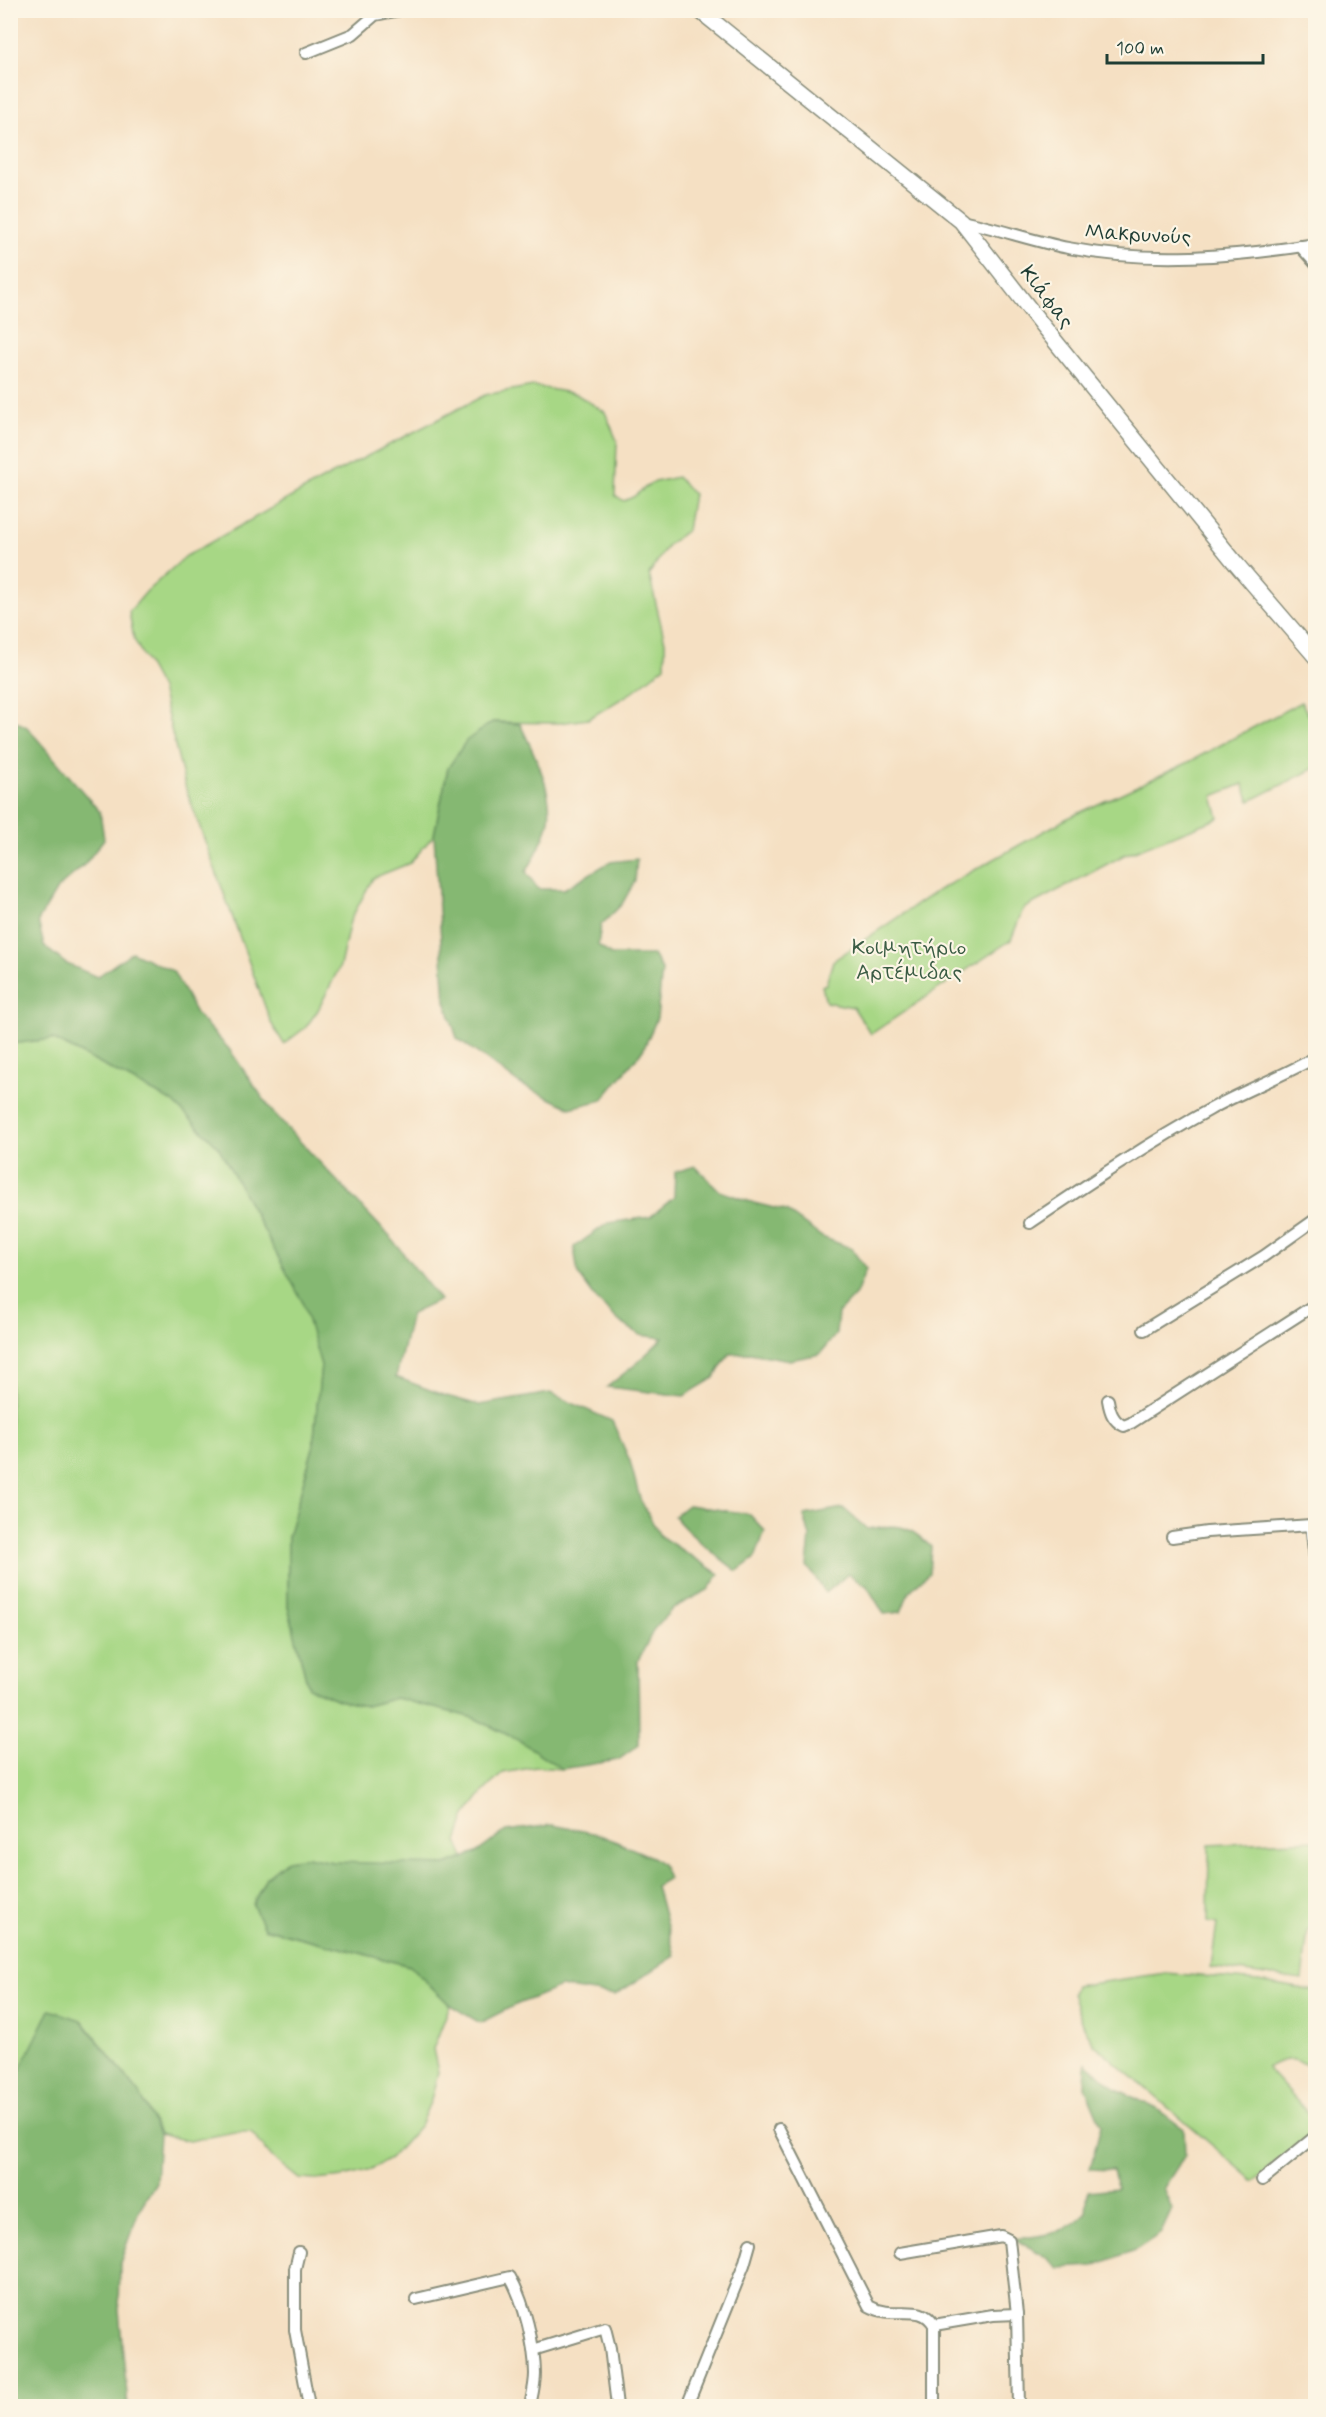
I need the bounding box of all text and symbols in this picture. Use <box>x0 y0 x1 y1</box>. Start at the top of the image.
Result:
scale bar <box>1107 27 1263 65</box>
text: 100 m <box>1116 37 1164 61</box>
street label: Μακρυνούς <box>1084 218 1192 252</box>
street label: Κιάφας <box>1013 260 1080 335</box>
park label: Κοιμητήριο Αρτέμιδας <box>852 934 966 987</box>

